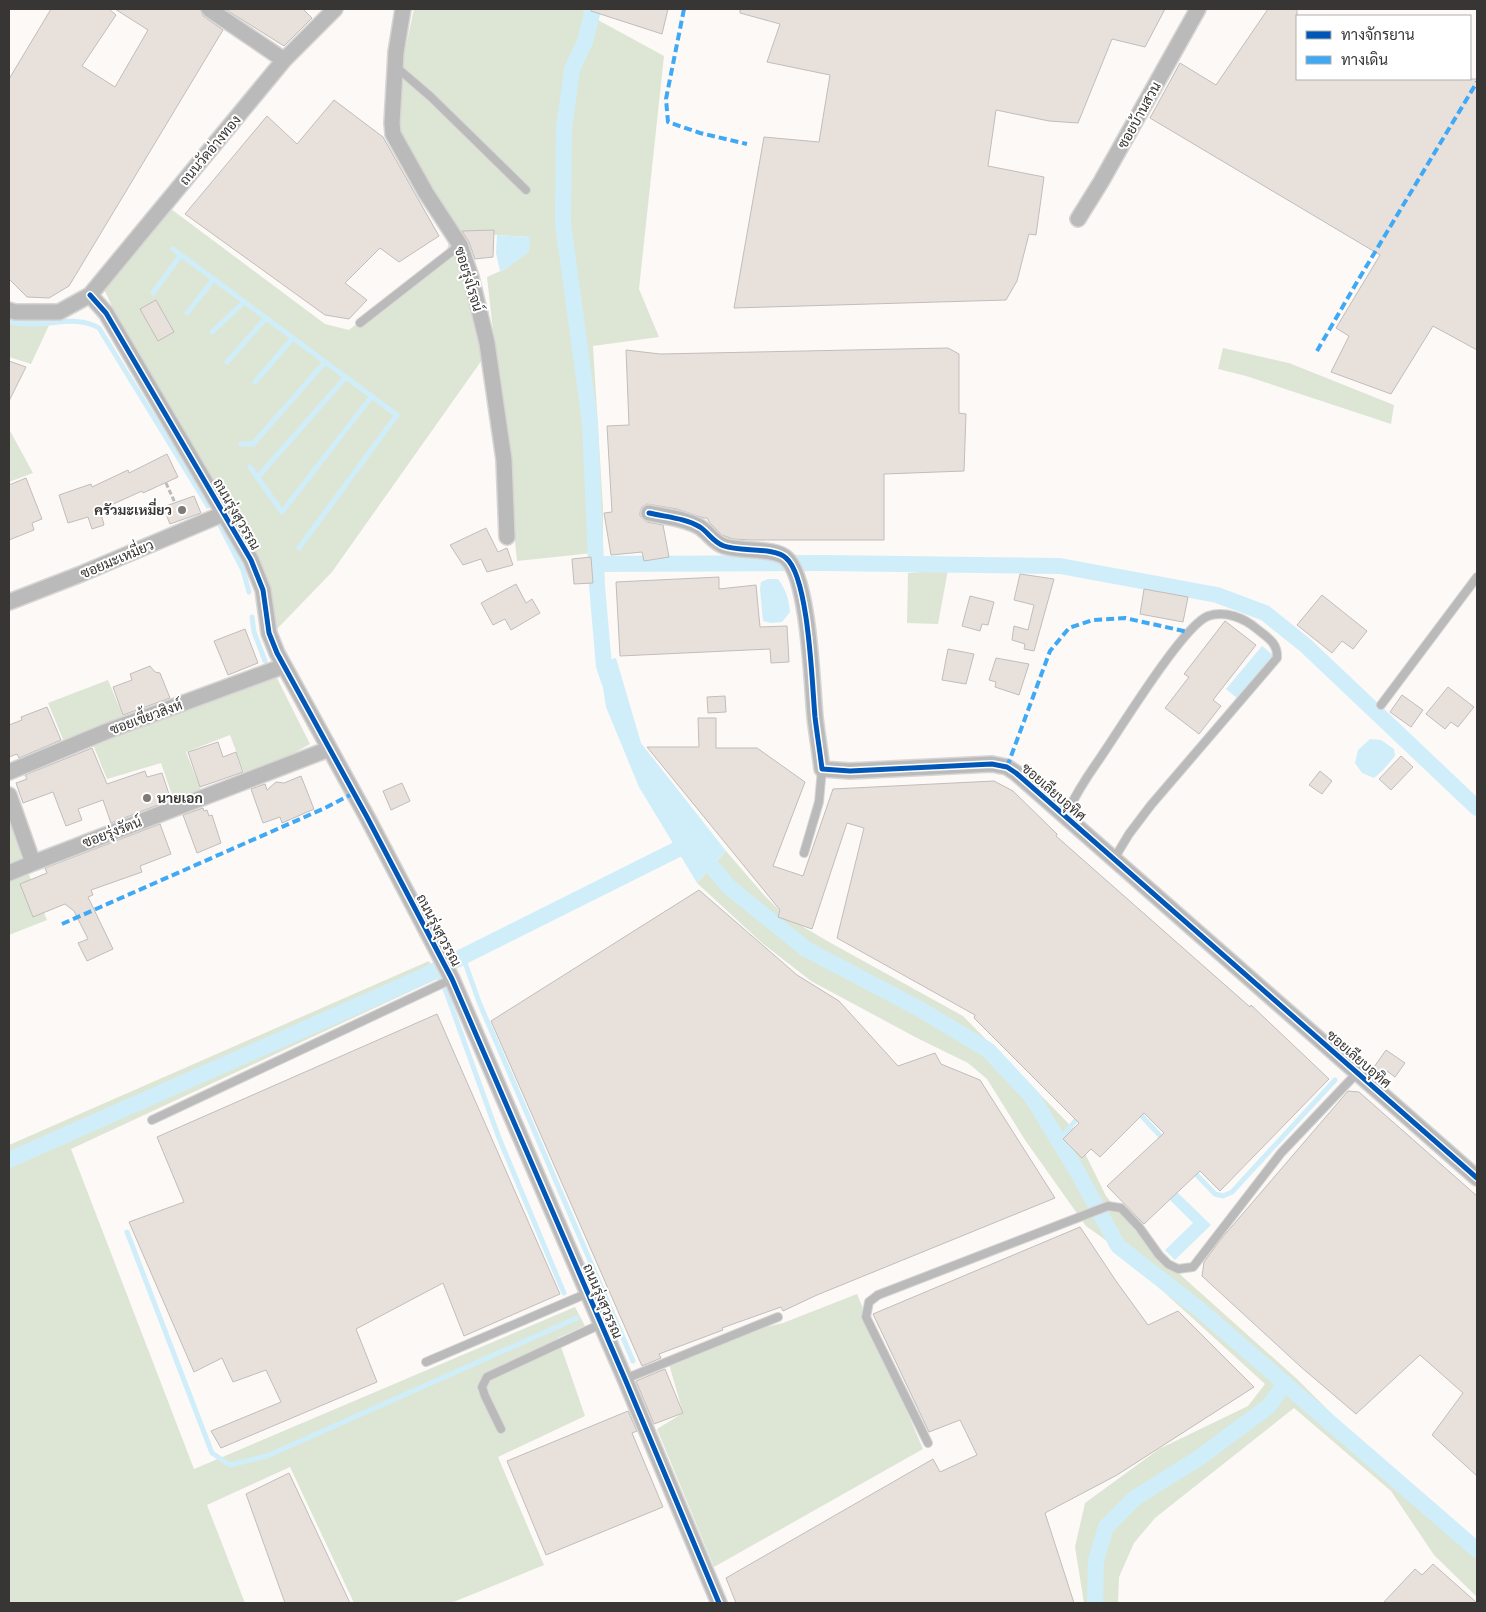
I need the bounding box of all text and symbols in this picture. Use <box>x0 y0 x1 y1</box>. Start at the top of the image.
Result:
legend <box>1296 15 1471 80</box>
text: ทางจักรยาน <box>1341 25 1415 46</box>
text: ทางเดิน <box>1341 50 1388 71</box>
street label: ซอยบ้านสวน <box>1113 78 1167 153</box>
street label: ถนนวัดอ่างทอง <box>175 111 246 190</box>
street label: ซอยรุ่งโรจน์ <box>449 244 487 314</box>
street label: ถนนรุ่งสุวรรณ <box>208 475 265 554</box>
place label: ครัวมะเหมี่ยว <box>94 498 172 521</box>
marker: ครัวมะเหมี่ยว <box>176 504 188 516</box>
street label: ซอยมะเหมี่ยว <box>76 533 157 584</box>
street label: ซอยเขี้ยวสิงห์ <box>106 693 186 740</box>
street label: ซอยเลียบอุทิศ <box>1017 759 1090 827</box>
place label: นายเอก <box>157 789 203 809</box>
marker: นายเอก <box>141 792 153 804</box>
street label: ซอยรุ่งรัตน์ <box>80 812 145 853</box>
street label: ถนนรุ่งสุวรรณ <box>411 891 466 970</box>
street label: ซอยเลียบอุทิศ <box>1322 1026 1395 1094</box>
street label: ถนนรุ่งสุวรรณ <box>577 1261 627 1342</box>

